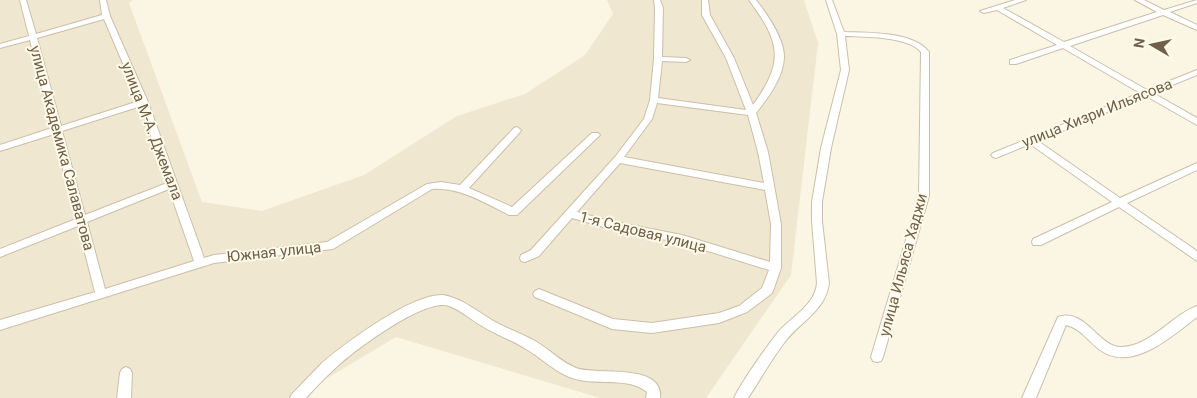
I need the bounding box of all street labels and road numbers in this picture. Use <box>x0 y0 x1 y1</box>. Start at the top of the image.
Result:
street label: улица Академика Салаватова <box>26 44 98 252</box>
street label: улица М-А. Джемала <box>117 59 187 203</box>
street label: улица Хизри Ильясова <box>1019 75 1175 151</box>
street label: улица Ильяса Хаджи <box>875 192 931 338</box>
street label: 1-я Садовая улица <box>578 208 708 256</box>
street label: Южная улица <box>226 238 322 266</box>

